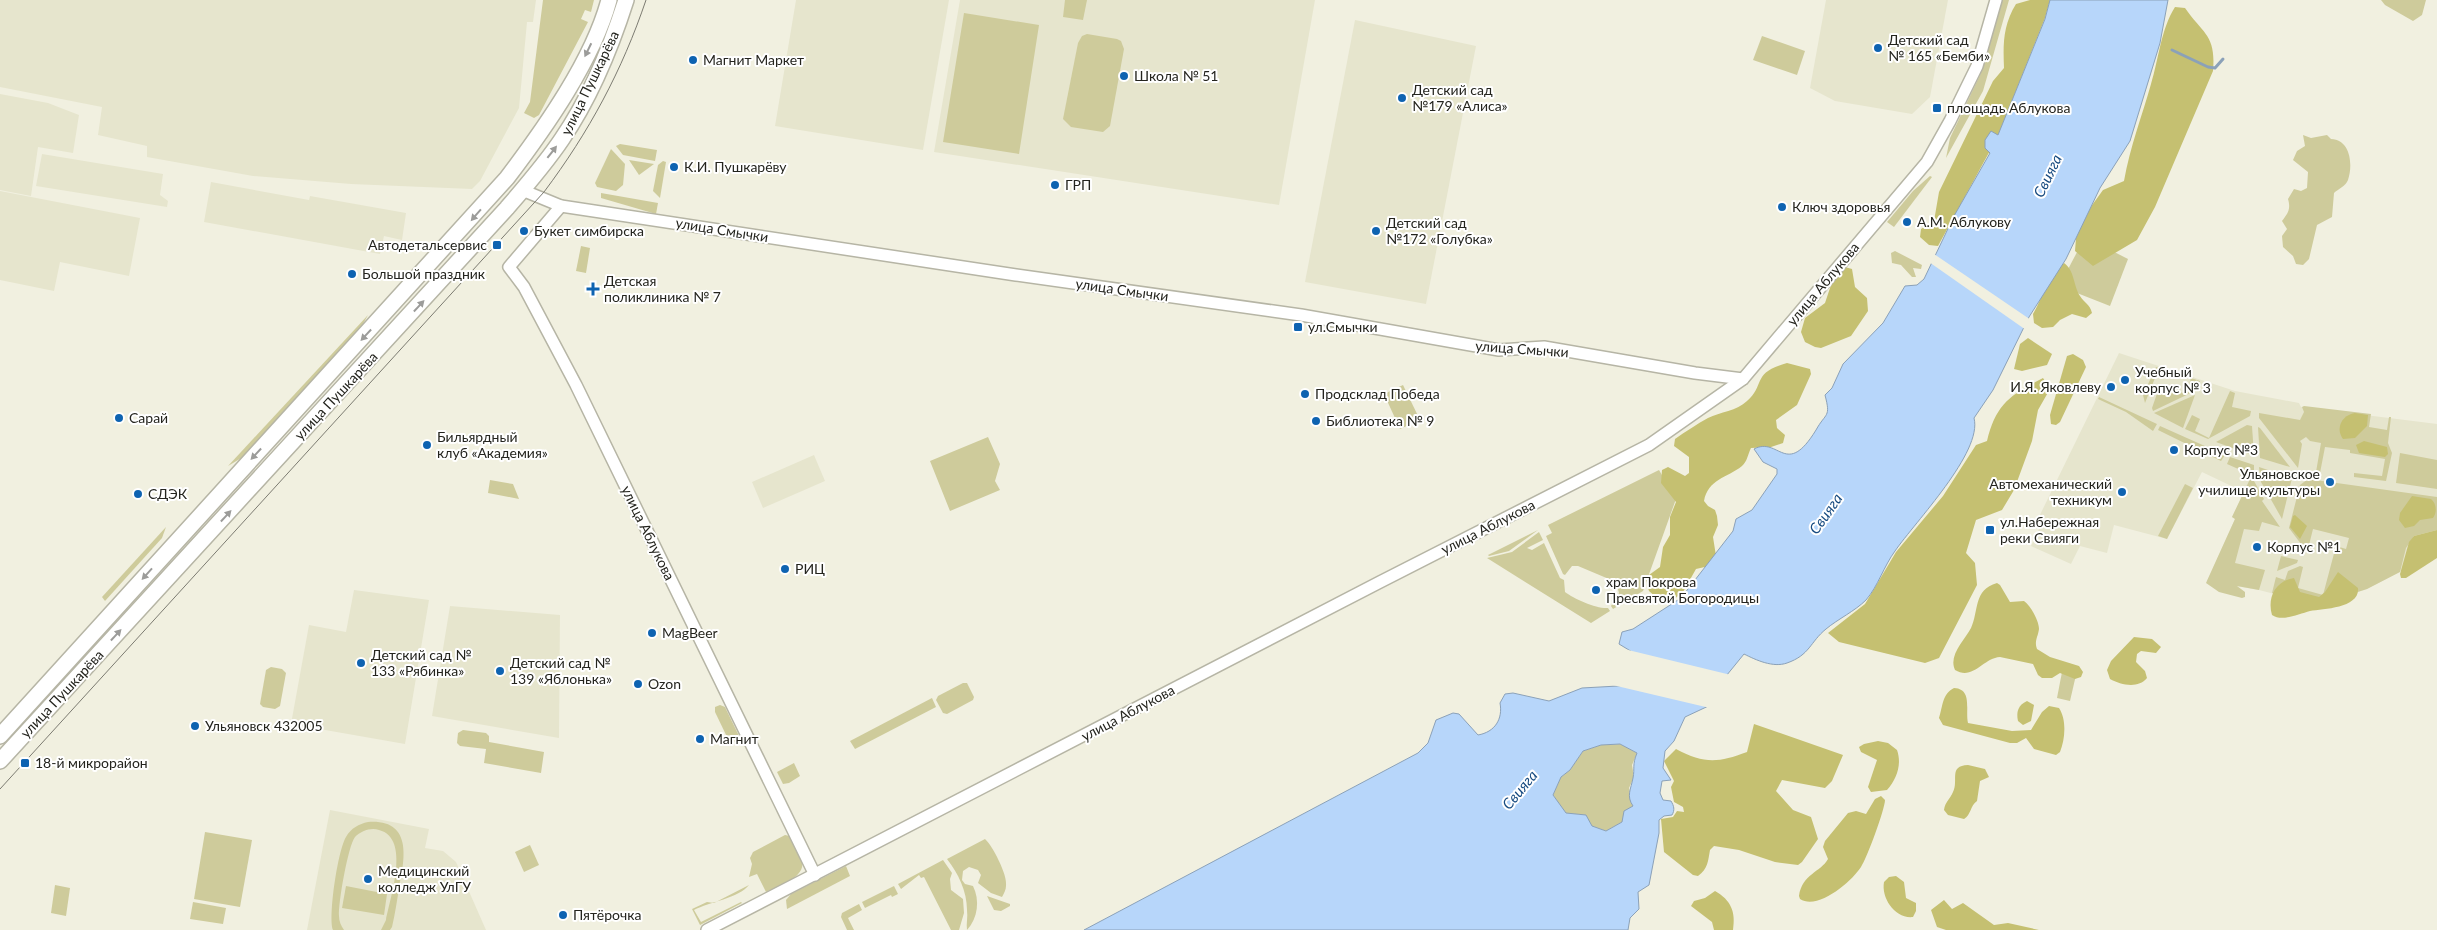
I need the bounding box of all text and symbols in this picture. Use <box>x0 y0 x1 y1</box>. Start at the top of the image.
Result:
street label: улица Пушкарёва <box>557 28 622 138</box>
place label: Детский сад № 165 «Бемби» <box>1888 31 1990 64</box>
marker: Детский сад № 165 «Бемби» <box>1872 42 1884 54</box>
one-way arrow <box>584 43 592 57</box>
place label: Магнит Маркет <box>703 51 804 68</box>
marker: Магнит Маркет <box>687 54 699 66</box>
place label: Школа № 51 <box>1134 67 1218 84</box>
marker: Школа № 51 <box>1118 70 1130 82</box>
place label: Детский сад №179 «Алиса» <box>1412 81 1508 114</box>
marker: Детский сад №179 «Алиса» <box>1396 92 1408 104</box>
place label: площадь Аблукова <box>1947 99 2070 116</box>
marker: площадь Аблукова <box>1931 102 1943 114</box>
one-way arrow <box>547 146 558 159</box>
water label: Свияга <box>2029 151 2065 200</box>
place label: К.И. Пушкарёву <box>684 158 787 175</box>
marker: К.И. Пушкарёву <box>668 161 680 173</box>
place label: ГРП <box>1065 176 1091 193</box>
marker: ГРП <box>1049 179 1061 191</box>
place label: Ключ здоровья <box>1792 198 1890 215</box>
marker: Ключ здоровья <box>1776 201 1788 213</box>
one-way arrow <box>470 208 481 221</box>
place label: А.М. Аблукову <box>1917 213 2012 230</box>
street label: улица Смычки <box>675 214 770 245</box>
place label: Детский сад №172 «Голубка» <box>1386 214 1493 247</box>
marker: А.М. Аблукову <box>1901 216 1913 228</box>
place label: Букет симбирска <box>534 222 644 239</box>
marker: Букет симбирска <box>518 225 530 237</box>
marker: Детский сад №172 «Голубка» <box>1370 225 1382 237</box>
place label: Автодетальсервис <box>368 236 487 253</box>
marker: Автодетальсервис <box>491 239 503 251</box>
street label: улица Аблукова <box>1783 239 1862 329</box>
place label: Большой праздник <box>362 265 486 282</box>
marker: Большой праздник <box>346 268 358 280</box>
place label: Детская поликлиника № 7 <box>604 272 721 305</box>
street label: улица Смычки <box>1075 275 1170 304</box>
marker: Детская поликлиника № 7 <box>586 282 600 296</box>
one-way arrow <box>413 301 425 313</box>
place label: ул.Смычки <box>1308 318 1378 335</box>
marker: ул.Смычки <box>1292 321 1304 333</box>
one-way arrow <box>360 328 372 340</box>
street label: улица Смычки <box>1475 337 1569 360</box>
street label: улица Пушкарёва <box>291 348 381 443</box>
place label: Учебный корпус № 3 <box>2135 363 2211 396</box>
marker: Учебный корпус № 3 <box>2119 374 2131 386</box>
place label: И.Я. Яковлеву <box>2010 378 2102 395</box>
marker: И.Я. Яковлеву <box>2105 381 2117 393</box>
place label: Продсклад Победа <box>1315 385 1440 402</box>
marker: Продсклад Победа <box>1299 388 1311 400</box>
place label: Сарай <box>129 409 168 426</box>
marker: Сарай <box>113 412 125 424</box>
place label: Библиотека № 9 <box>1326 412 1434 429</box>
marker: Библиотека № 9 <box>1310 415 1322 427</box>
place label: Бильярдный клуб «Академия» <box>437 428 548 461</box>
marker: Бильярдный клуб «Академия» <box>421 439 433 451</box>
place label: Корпус №3 <box>2184 441 2258 458</box>
marker: Корпус №3 <box>2168 444 2180 456</box>
one-way arrow <box>250 448 262 460</box>
place label: Ульяновское училище культуры <box>2198 465 2320 498</box>
place label: Автомеханический техникум <box>1989 475 2112 508</box>
marker: Ульяновское училище культуры <box>2324 476 2336 488</box>
street label: улица Аблукова <box>618 483 679 583</box>
place label: СДЭК <box>148 485 188 502</box>
marker: Автомеханический техникум <box>2116 486 2128 498</box>
marker: СДЭК <box>132 488 144 500</box>
water label: Свияга <box>1805 489 1846 537</box>
street label: улица Аблукова <box>1438 496 1538 558</box>
one-way arrow <box>220 510 232 522</box>
place label: ул.Набережная реки Свияги <box>2000 513 2099 546</box>
marker: ул.Набережная реки Свияги <box>1984 524 1996 536</box>
place label: Корпус №1 <box>2267 538 2341 555</box>
marker: Корпус №1 <box>2251 541 2263 553</box>
place label: РИЦ <box>795 560 825 577</box>
marker: РИЦ <box>779 563 791 575</box>
one-way arrow <box>141 568 153 580</box>
place label: храм Покрова Пресвятой Богородицы <box>1606 573 1759 606</box>
marker: храм Покрова Пресвятой Богородицы <box>1590 584 1602 596</box>
place label: MagBeer <box>662 624 718 641</box>
marker: MagBeer <box>646 627 658 639</box>
one-way arrow <box>110 630 122 642</box>
street label: улица Пушкарёва <box>17 646 107 741</box>
place label: Детский сад № 133 «Рябинка» <box>371 646 471 679</box>
place label: Детский сад № 139 «Яблонька» <box>510 654 612 687</box>
marker: Детский сад № 133 «Рябинка» <box>355 657 367 669</box>
marker: Детский сад № 139 «Яблонька» <box>494 665 506 677</box>
place label: Ozon <box>648 675 681 692</box>
marker: Ozon <box>632 678 644 690</box>
street label: улица Аблукова <box>1078 681 1177 744</box>
place label: Ульяновск 432005 <box>205 717 323 734</box>
marker: Ульяновск 432005 <box>189 720 201 732</box>
place label: Магнит <box>710 730 759 747</box>
marker: Магнит <box>694 733 706 745</box>
place label: 18-й микрорайон <box>35 754 148 771</box>
marker: 18-й микрорайон <box>19 757 31 769</box>
water label: Свияга <box>1498 766 1541 813</box>
place label: Медицинский колледж УлГУ <box>378 862 471 895</box>
marker: Медицинский колледж УлГУ <box>362 873 374 885</box>
place label: Пятёрочка <box>573 906 641 923</box>
marker: Пятёрочка <box>557 909 569 921</box>

